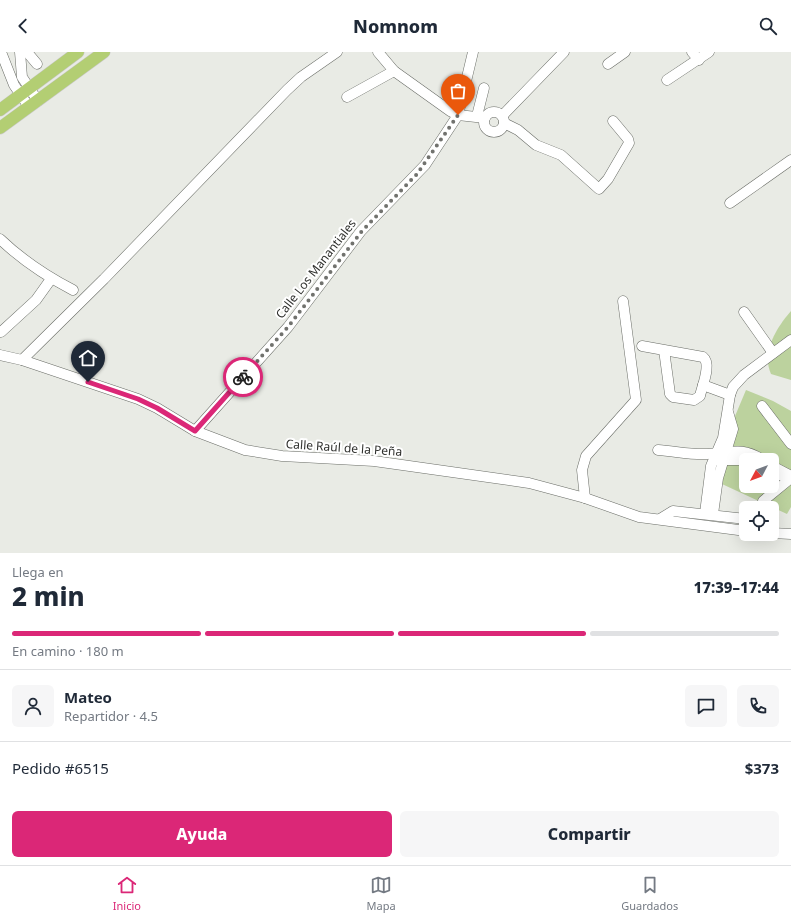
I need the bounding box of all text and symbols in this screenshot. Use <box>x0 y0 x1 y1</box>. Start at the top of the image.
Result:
text: Nomnom <box>353 14 438 38</box>
icon: back <box>12 15 34 37</box>
icon: search <box>757 15 779 37</box>
pin <box>441 74 475 115</box>
icon: bag <box>447 80 469 102</box>
street label: Calle Los Manantiales <box>271 215 360 322</box>
pin <box>71 341 105 382</box>
icon: home <box>77 347 99 369</box>
courier <box>223 357 263 397</box>
icon: bike <box>232 366 254 388</box>
street label: Calle Raúl de la Peña <box>285 435 403 460</box>
north arrow <box>739 453 779 493</box>
map controls <box>739 453 779 541</box>
button: locate <box>739 501 779 541</box>
text: Llega en <box>12 563 64 581</box>
text: 17:39–17:44 <box>694 577 779 597</box>
text: 2 min <box>12 578 85 614</box>
text: En camino · 180 m <box>12 642 124 660</box>
button: person <box>12 685 54 727</box>
button: chat <box>685 685 727 727</box>
button: phone <box>737 685 779 727</box>
text: Mateo <box>64 687 112 707</box>
text: Repartidor · 4.5 <box>64 707 158 725</box>
text: Pedido #6515 <box>12 758 109 778</box>
text: $373 <box>745 758 779 778</box>
button: Ayuda <box>12 811 392 857</box>
button: Compartir <box>400 811 779 857</box>
tab: Inicio <box>113 874 141 913</box>
tab: Mapa <box>367 874 396 913</box>
tab: Guardados <box>621 874 678 913</box>

